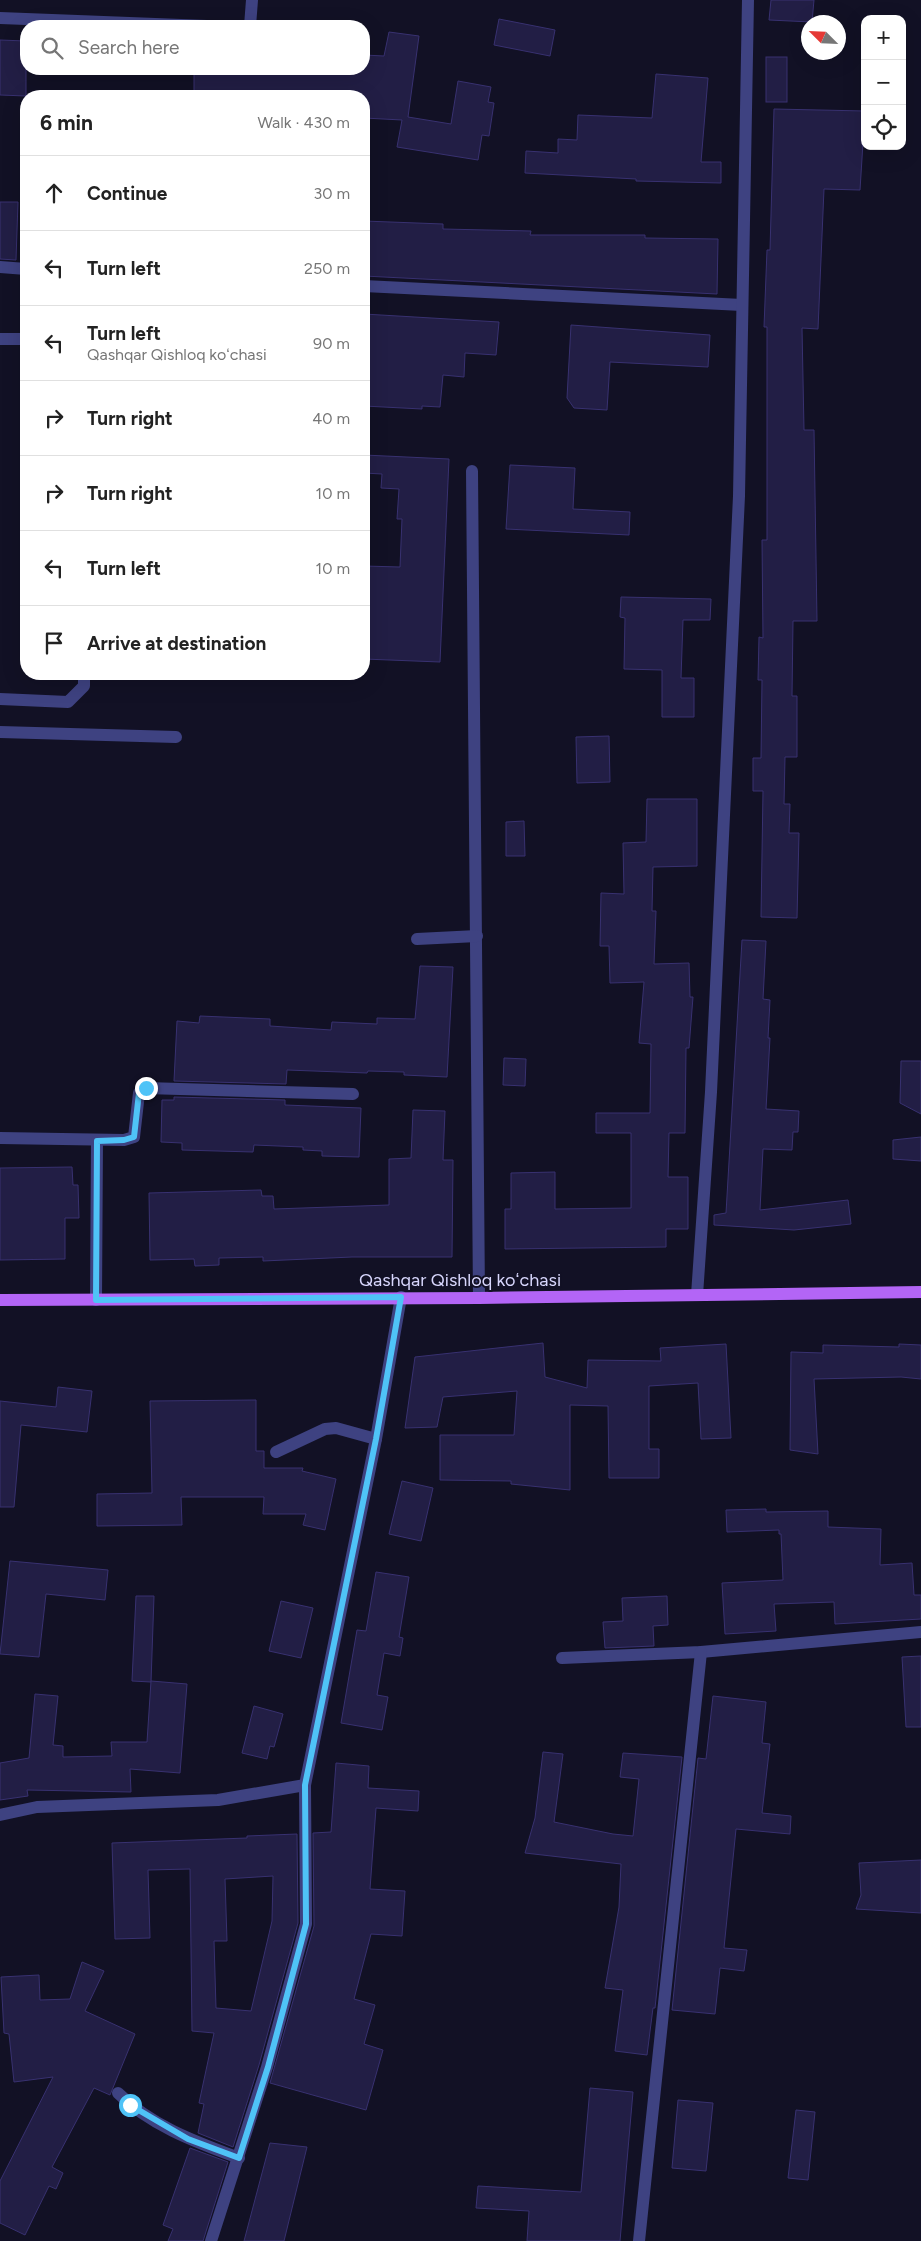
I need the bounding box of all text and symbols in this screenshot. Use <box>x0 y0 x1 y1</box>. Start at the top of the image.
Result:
north arrow <box>801 15 846 60</box>
map controls <box>861 15 906 150</box>
button: + <box>861 15 906 60</box>
search box <box>20 20 370 75</box>
icon: search <box>38 34 66 62</box>
text: Search here <box>78 36 180 59</box>
button: − <box>861 60 906 105</box>
button: locate <box>861 105 906 150</box>
text: 6 min <box>40 110 93 135</box>
text: Walk · 430 m <box>257 113 350 132</box>
icon: ahead <box>40 179 68 207</box>
text: Continue <box>87 182 167 205</box>
text: 30 m <box>313 184 350 203</box>
icon: left <box>40 254 68 282</box>
text: Turn left <box>87 257 161 280</box>
text: 250 m <box>304 259 350 278</box>
text: Turn left <box>87 322 161 345</box>
icon: left <box>40 329 68 357</box>
text: 90 m <box>313 334 350 353</box>
text: Qashqar Qishloq koʻchasi <box>87 345 267 364</box>
icon: right <box>40 404 68 432</box>
text: Turn right <box>87 407 173 430</box>
text: 40 m <box>312 409 350 428</box>
icon: right <box>40 479 68 507</box>
text: Turn right <box>87 482 173 505</box>
text: 10 m <box>316 484 350 503</box>
icon: left <box>40 554 68 582</box>
text: Turn left <box>87 557 161 580</box>
text: 10 m <box>316 559 350 578</box>
icon: arrive <box>40 629 68 657</box>
text: Arrive at destination <box>87 632 266 655</box>
route end <box>135 1077 158 1100</box>
street label: Qashqar Qishloq koʻchasi <box>359 1269 561 1291</box>
route start <box>119 2094 142 2117</box>

